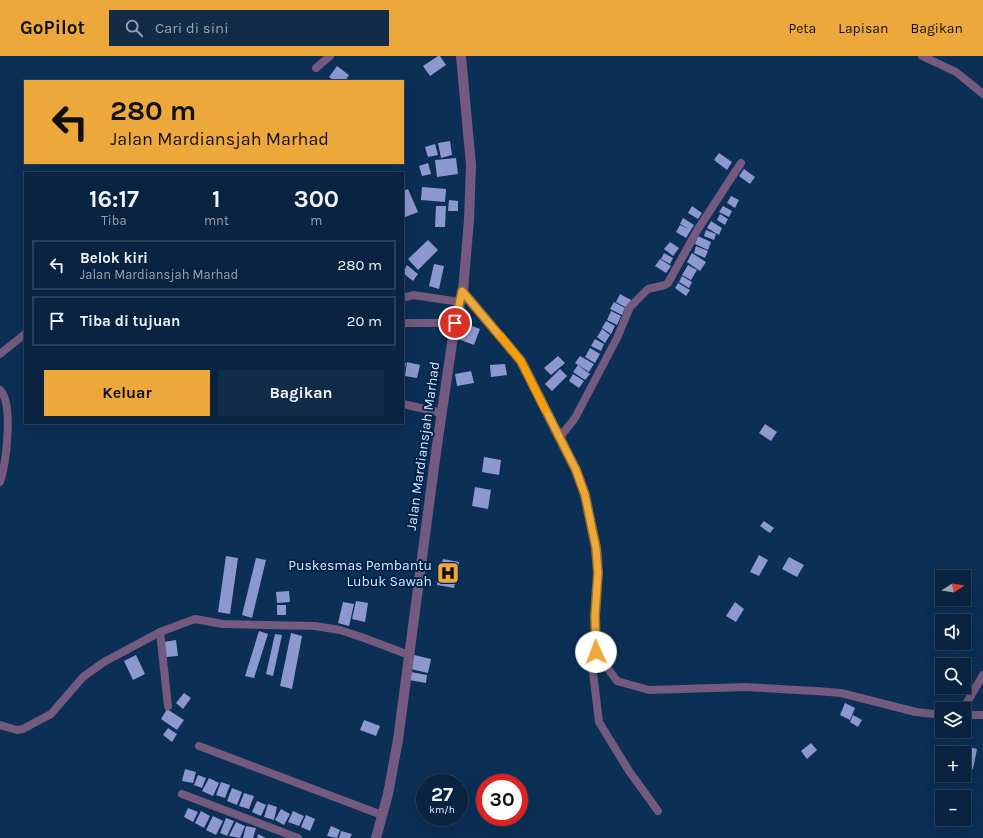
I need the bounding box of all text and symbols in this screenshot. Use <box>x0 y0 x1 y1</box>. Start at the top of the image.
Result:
search box <box>109 10 389 46</box>
text: GoPilot <box>20 17 85 39</box>
icon: search <box>123 17 145 39</box>
text: Cari di sini <box>155 19 229 37</box>
text: Peta <box>788 20 816 37</box>
text: Lapisan <box>838 20 888 37</box>
text: Bagikan <box>910 20 963 37</box>
text: 280 m <box>110 94 196 127</box>
icon: left <box>44 96 96 148</box>
text: Jalan Mardiansjah Marhad <box>110 128 329 150</box>
text: 16:17 <box>89 185 139 213</box>
text: 1 <box>212 185 221 213</box>
text: 300 <box>294 185 339 213</box>
text: Tiba <box>101 213 127 228</box>
text: mnt <box>204 213 229 228</box>
text: m <box>310 213 323 228</box>
text: Belok kiri <box>80 249 148 267</box>
icon: left <box>46 254 68 276</box>
text: 280 m <box>338 256 382 274</box>
text: Jalan Mardiansjah Marhad <box>80 267 238 282</box>
pin <box>438 306 472 340</box>
icon: arrive <box>46 310 68 332</box>
text: Tiba di tujuan <box>80 312 180 330</box>
text: 20 m <box>347 312 382 330</box>
icon: arrive <box>444 312 466 334</box>
street label: Jalan Mardiansjah Marhad <box>403 360 443 532</box>
button: Keluar <box>44 370 210 416</box>
button: Bagikan <box>218 370 384 416</box>
place label: Puskesmas Pembantu Lubuk Sawah <box>288 557 432 590</box>
hospital icon: Puskesmas Pembantu Lubuk Sawah <box>435 560 461 586</box>
north arrow <box>935 570 971 606</box>
map controls <box>935 570 971 826</box>
button: sound <box>935 614 971 650</box>
position arrow <box>575 631 617 673</box>
button: search <box>935 658 971 694</box>
button: layers <box>935 702 971 738</box>
button: + <box>935 746 971 782</box>
speed limit sign: 30 <box>476 774 528 826</box>
text: 27 <box>431 783 453 806</box>
button: − <box>935 790 971 826</box>
text: km/h <box>429 804 455 816</box>

